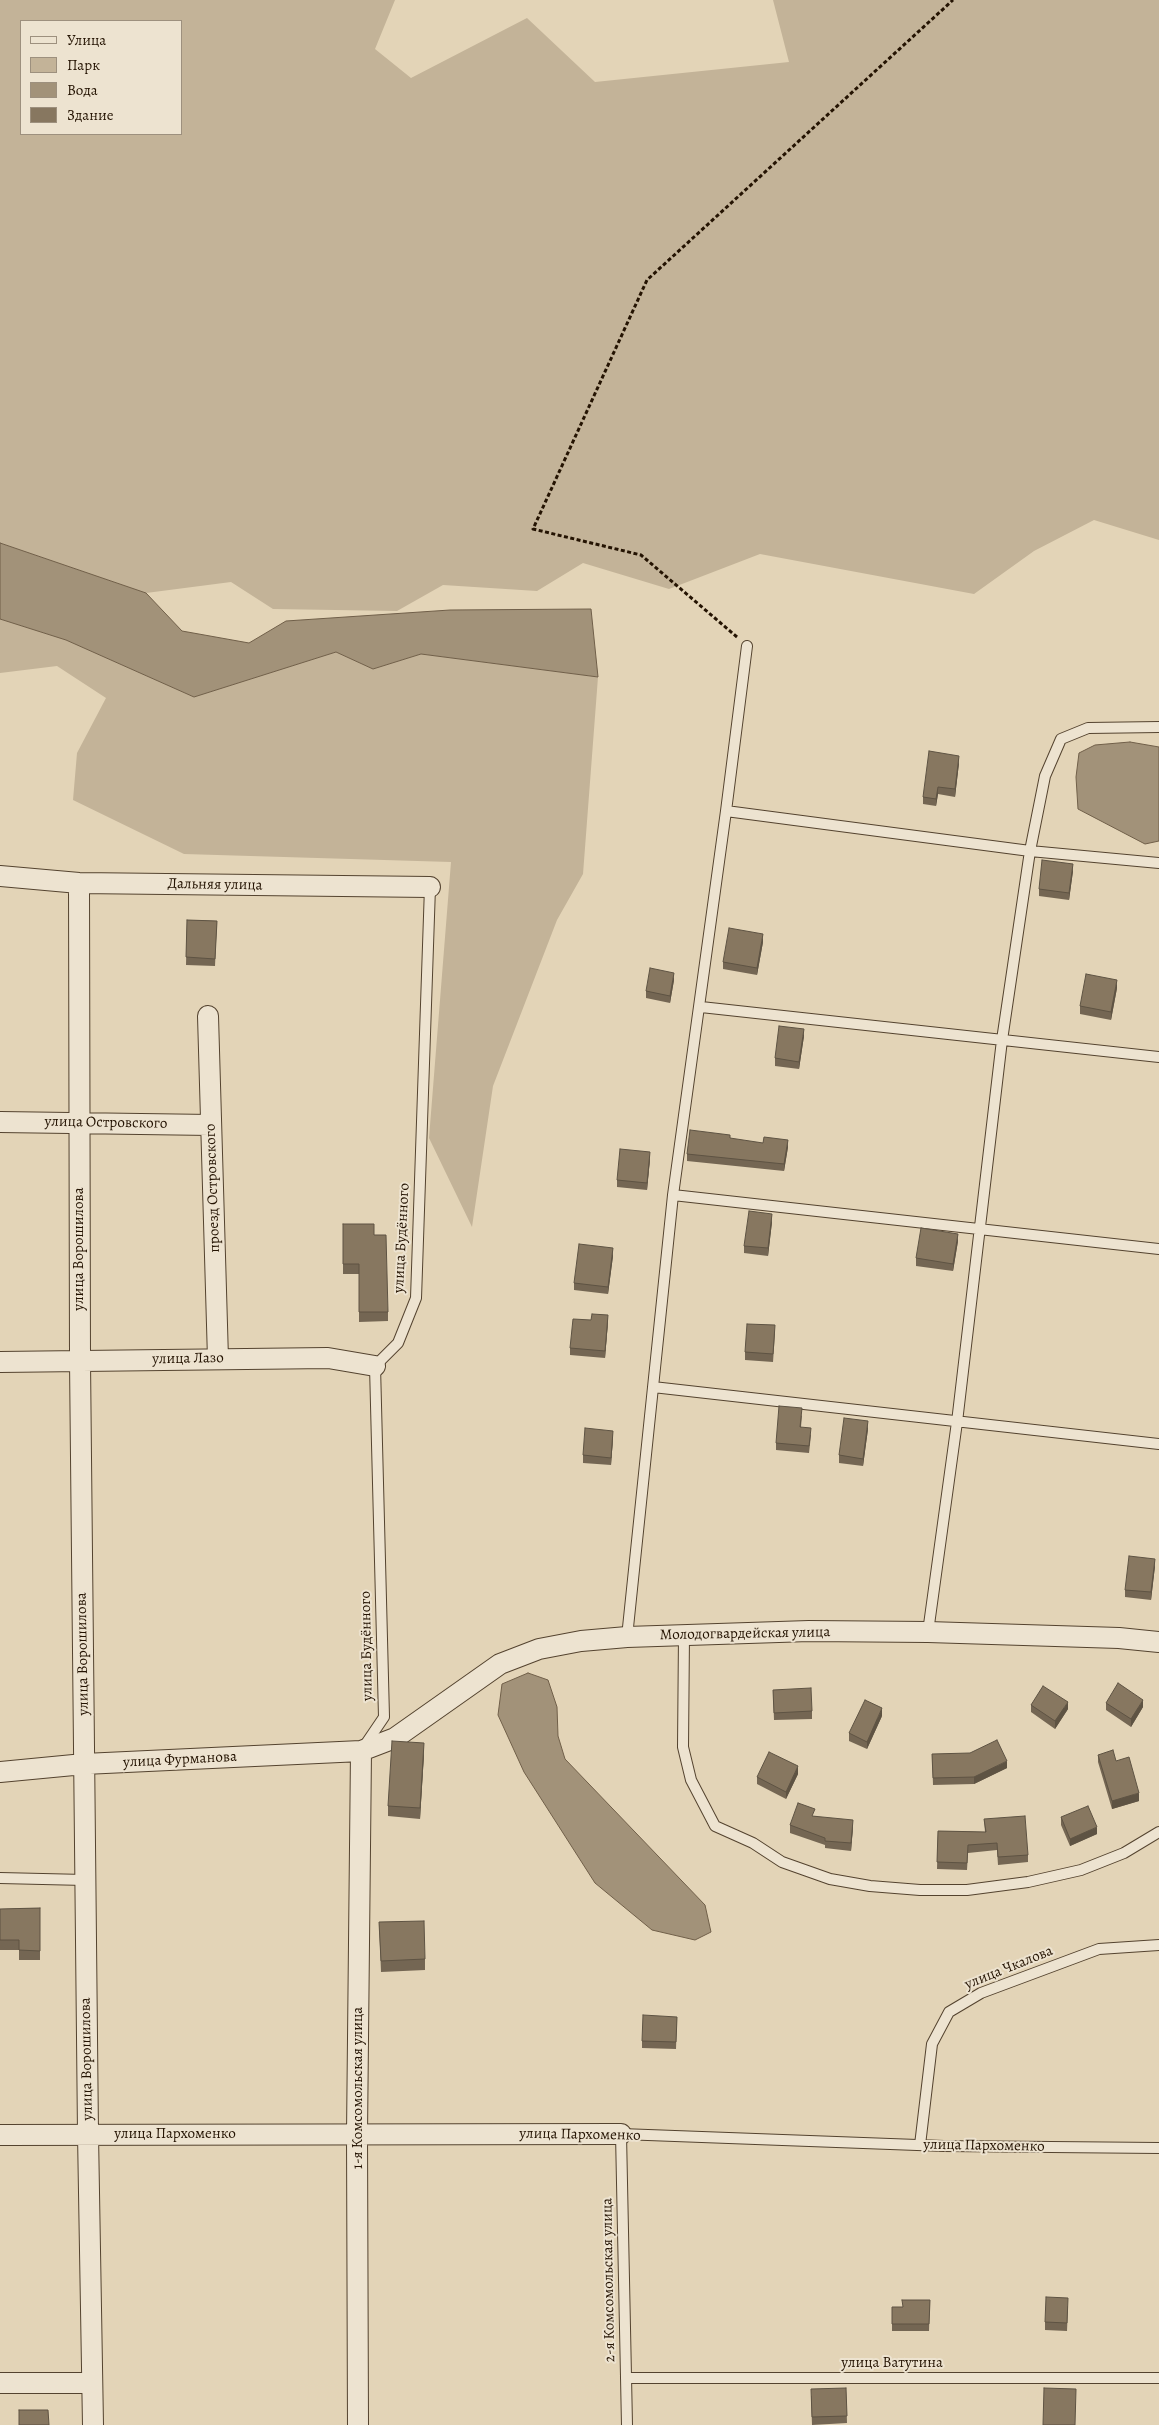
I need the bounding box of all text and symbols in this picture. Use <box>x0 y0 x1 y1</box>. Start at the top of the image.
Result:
legend <box>20 20 182 135</box>
text: Улица <box>67 30 106 50</box>
text: Парк <box>67 55 100 75</box>
text: Вода <box>67 80 98 100</box>
text: Здание <box>67 105 114 125</box>
street label: Дальняя улица <box>167 875 263 895</box>
street label: улица Островского <box>44 1113 168 1133</box>
street label: проезд Островского <box>202 1123 224 1253</box>
street label: улица Будённого <box>390 1183 414 1293</box>
street label: улица Ворошилова <box>70 1187 88 1311</box>
street label: улица Лазо <box>152 1349 224 1369</box>
street label: улица Будённого <box>357 1591 377 1701</box>
street label: улица Ворошилова <box>73 1592 93 1716</box>
street label: Молодогвардейская улица <box>660 1624 830 1644</box>
street label: улица Фурманова <box>123 1748 237 1772</box>
street label: улица Чкалова <box>962 1942 1056 1994</box>
street label: улица Ворошилова <box>77 1997 97 2121</box>
street label: 1-я Комсомольская улица <box>349 2007 367 2169</box>
street label: улица Пархоменко <box>114 2125 236 2143</box>
street label: улица Пархоменко <box>519 2125 641 2145</box>
street label: улица Пархоменко <box>923 2136 1045 2156</box>
street label: 2-я Комсомольская улица <box>599 2198 619 2362</box>
street label: улица Ватутина <box>841 2354 943 2372</box>

